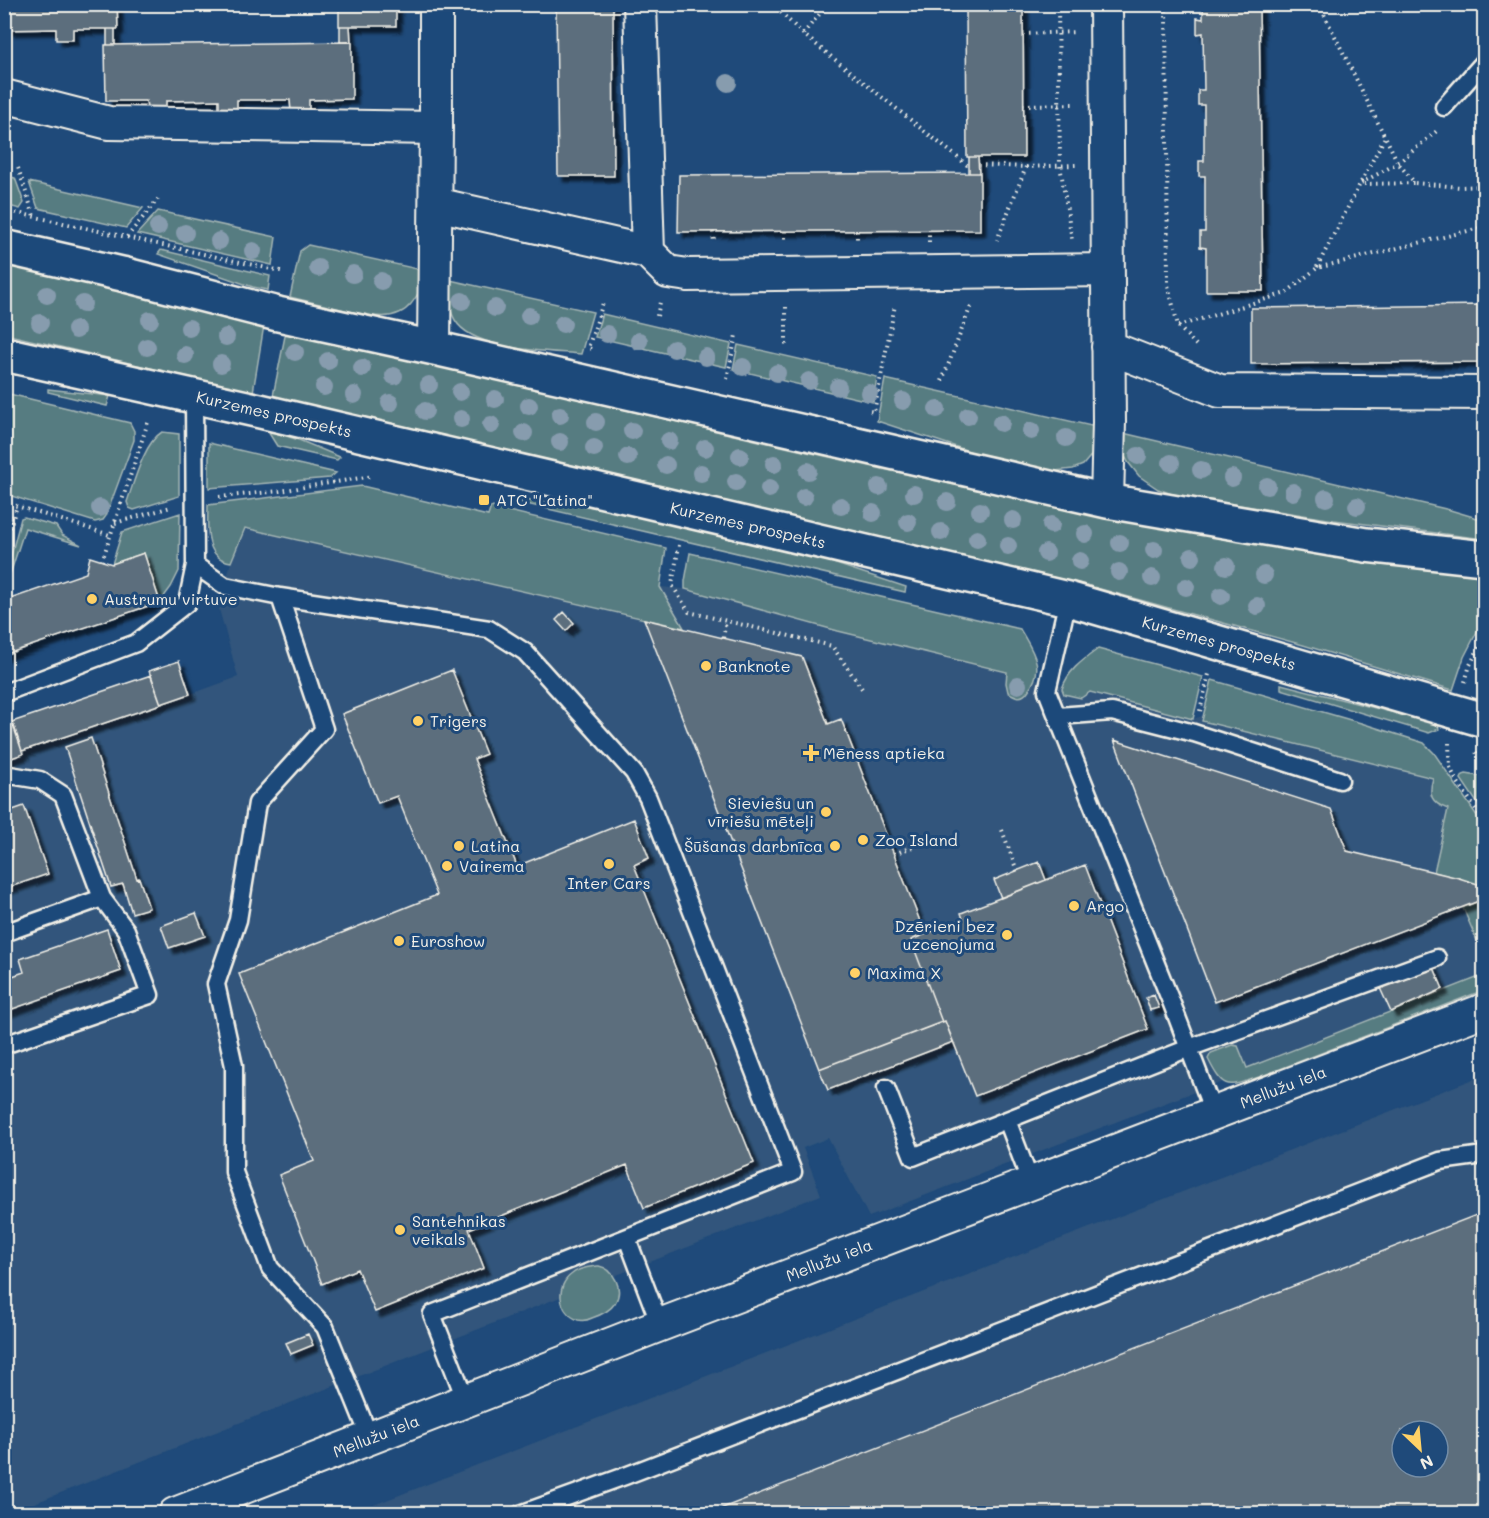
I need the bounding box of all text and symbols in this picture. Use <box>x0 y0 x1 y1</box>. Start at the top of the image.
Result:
street label: Kurzemes prospekts <box>194 385 354 442</box>
place label: ATC "Latina" <box>496 489 593 510</box>
marker: ATC "Latina" <box>477 493 491 507</box>
street label: Kurzemes prospekts <box>668 496 828 553</box>
place label: Austrumu virtuve <box>104 588 238 609</box>
marker: Austrumu virtuve <box>85 592 99 606</box>
street label: Kurzemes prospekts <box>1140 610 1299 675</box>
place label: Banknote <box>718 655 791 676</box>
marker: Banknote <box>699 659 713 673</box>
place label: Trigers <box>430 710 487 731</box>
marker: Trigers <box>411 714 425 728</box>
place label: Mēness aptieka <box>823 742 945 763</box>
marker: Mēness aptieka <box>804 746 818 760</box>
place label: Sieviešu un vīriešu mēteļi <box>708 792 814 832</box>
marker: Sieviešu un vīriešu mēteļi <box>819 805 833 819</box>
place label: Zoo Island <box>875 829 958 850</box>
marker: Zoo Island <box>856 833 870 847</box>
place label: Latina <box>471 835 520 856</box>
place label: Šūšanas darbnīca <box>684 835 823 856</box>
marker: Latina <box>452 839 466 853</box>
marker: Šūšanas darbnīca <box>828 839 842 853</box>
place label: Vairema <box>459 855 525 876</box>
marker: Inter Cars <box>602 857 616 871</box>
marker: Vairema <box>440 859 454 873</box>
place label: Inter Cars <box>567 872 651 893</box>
place label: Argo <box>1086 895 1124 916</box>
marker: Argo <box>1067 899 1081 913</box>
place label: Dzērieni bez uzcenojuma <box>895 915 995 954</box>
marker: Dzērieni bez uzcenojuma <box>1000 928 1014 942</box>
place label: Euroshow <box>411 930 485 951</box>
marker: Euroshow <box>392 934 406 948</box>
place label: Maxima X <box>867 962 941 983</box>
marker: Maxima X <box>848 966 862 980</box>
street label: Mellužu iela <box>1237 1060 1329 1113</box>
place label: Santehnikas veikals <box>412 1210 506 1249</box>
marker: Santehnikas veikals <box>393 1223 407 1237</box>
street label: Mellužu iela <box>783 1233 875 1286</box>
street label: Mellužu iela <box>330 1409 422 1462</box>
north arrow <box>1390 1419 1450 1479</box>
text: N <box>1417 1451 1437 1475</box>

